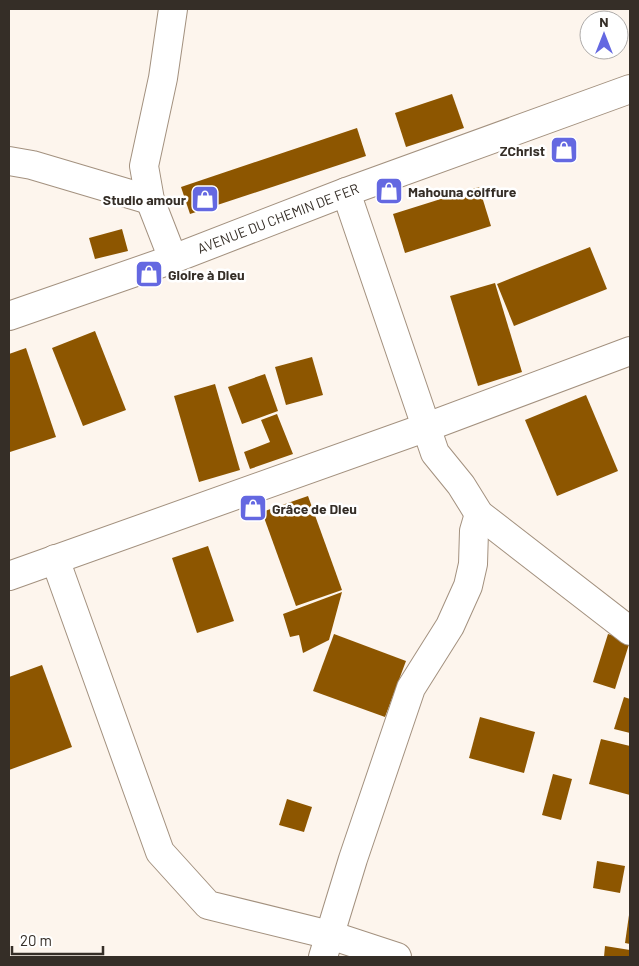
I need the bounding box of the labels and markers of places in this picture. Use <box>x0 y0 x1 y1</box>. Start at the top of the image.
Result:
shop icon: ZChrist <box>549 135 579 165</box>
place label: ZChrist <box>500 142 545 159</box>
shop icon: Mahouna coiffure <box>374 176 404 206</box>
place label: Mahouna coiffure <box>408 183 517 200</box>
shop icon: Studio amour <box>190 184 220 214</box>
place label: Studio amour <box>103 191 187 208</box>
shop icon: Gloire à Dieu <box>134 259 164 289</box>
place label: Gloire à Dieu <box>168 266 245 283</box>
shop icon: Grâce de Dieu <box>238 493 268 523</box>
place label: Grâce de Dieu <box>272 500 357 517</box>

